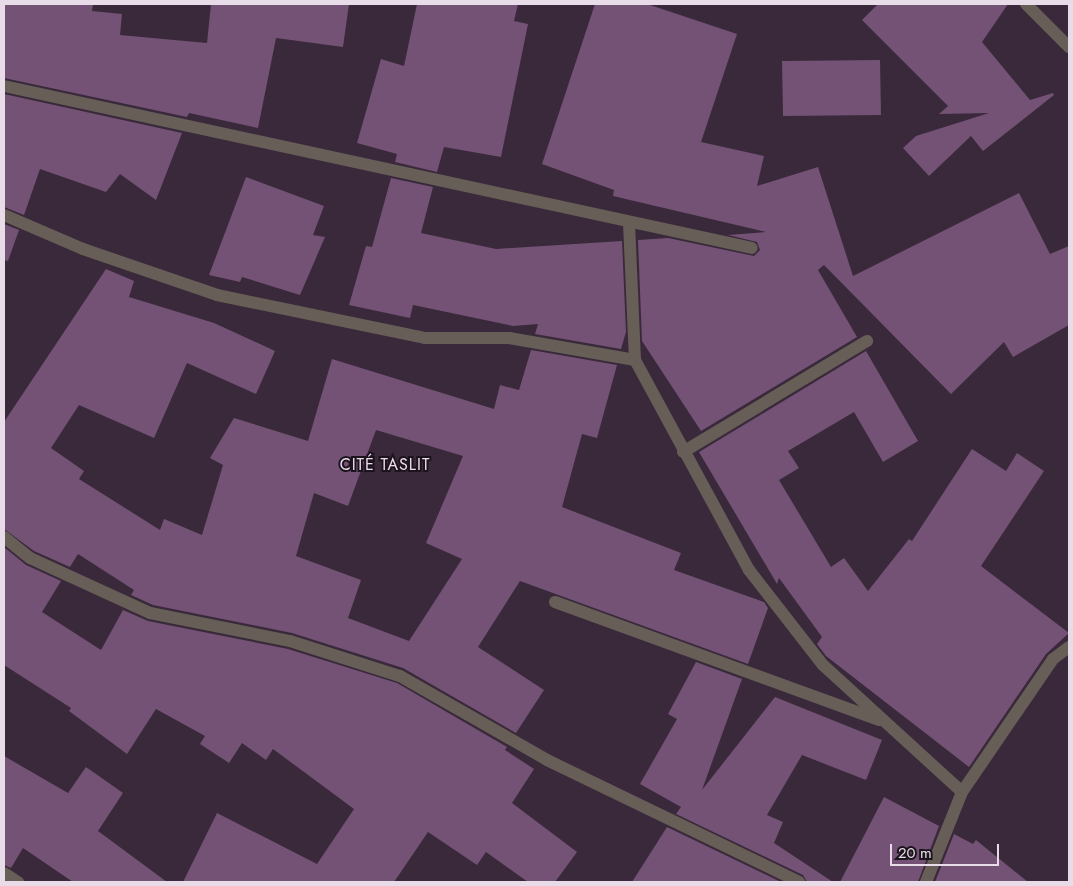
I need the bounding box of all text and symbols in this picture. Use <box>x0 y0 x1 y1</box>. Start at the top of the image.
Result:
district label: CITÉ TASLIT <box>338 455 432 475</box>
scale bar <box>893 834 1002 866</box>
text: 20 m <box>898 842 932 864</box>

